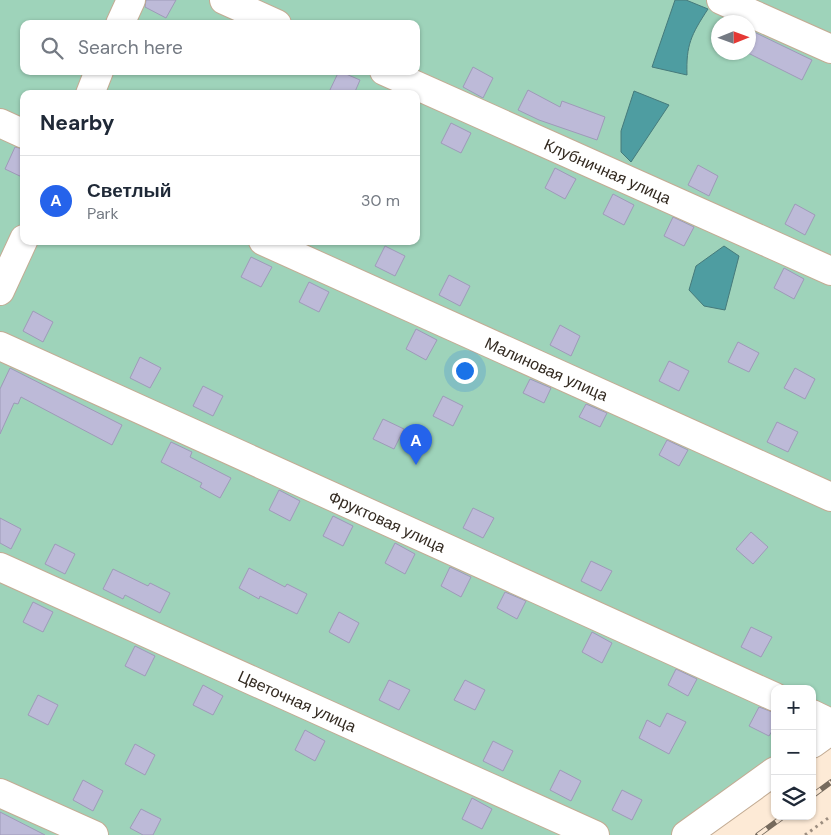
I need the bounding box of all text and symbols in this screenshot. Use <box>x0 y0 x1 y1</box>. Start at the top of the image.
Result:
north arrow <box>711 15 756 60</box>
search box <box>20 20 420 75</box>
icon: search <box>38 34 66 62</box>
text: Search here <box>78 35 183 60</box>
text: Nearby <box>40 109 114 137</box>
street label: Клубничная улица <box>541 134 674 209</box>
text: Светлый <box>87 178 172 203</box>
text: A <box>50 190 62 211</box>
text: 30 m <box>361 190 400 211</box>
text: Park <box>87 203 119 224</box>
street label: Малиновая улица <box>482 332 611 406</box>
your location <box>452 358 478 384</box>
pin: A <box>400 424 432 465</box>
street label: Фруктовая улица <box>325 486 449 557</box>
street label: Цветочная улица <box>235 665 360 737</box>
map controls <box>771 685 816 820</box>
button: + <box>771 685 816 730</box>
button: − <box>771 730 816 775</box>
button: layers <box>771 775 816 820</box>

